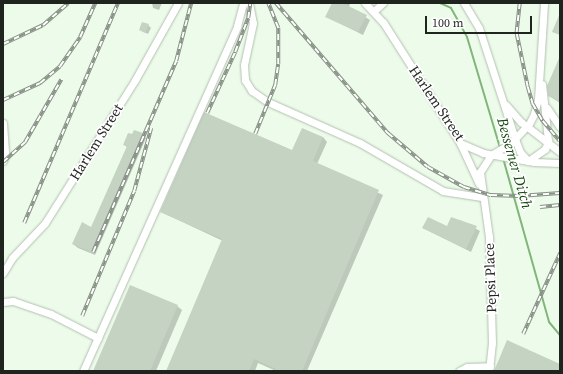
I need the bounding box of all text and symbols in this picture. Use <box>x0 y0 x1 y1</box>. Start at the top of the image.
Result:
scale bar <box>427 8 534 34</box>
text: 100 m <box>432 15 464 31</box>
street label: Harlem Street <box>406 62 468 144</box>
street label: Harlem Street <box>66 101 126 183</box>
water label: Bessemer Ditch <box>493 115 537 211</box>
street label: Pepsi Place <box>480 243 500 313</box>

